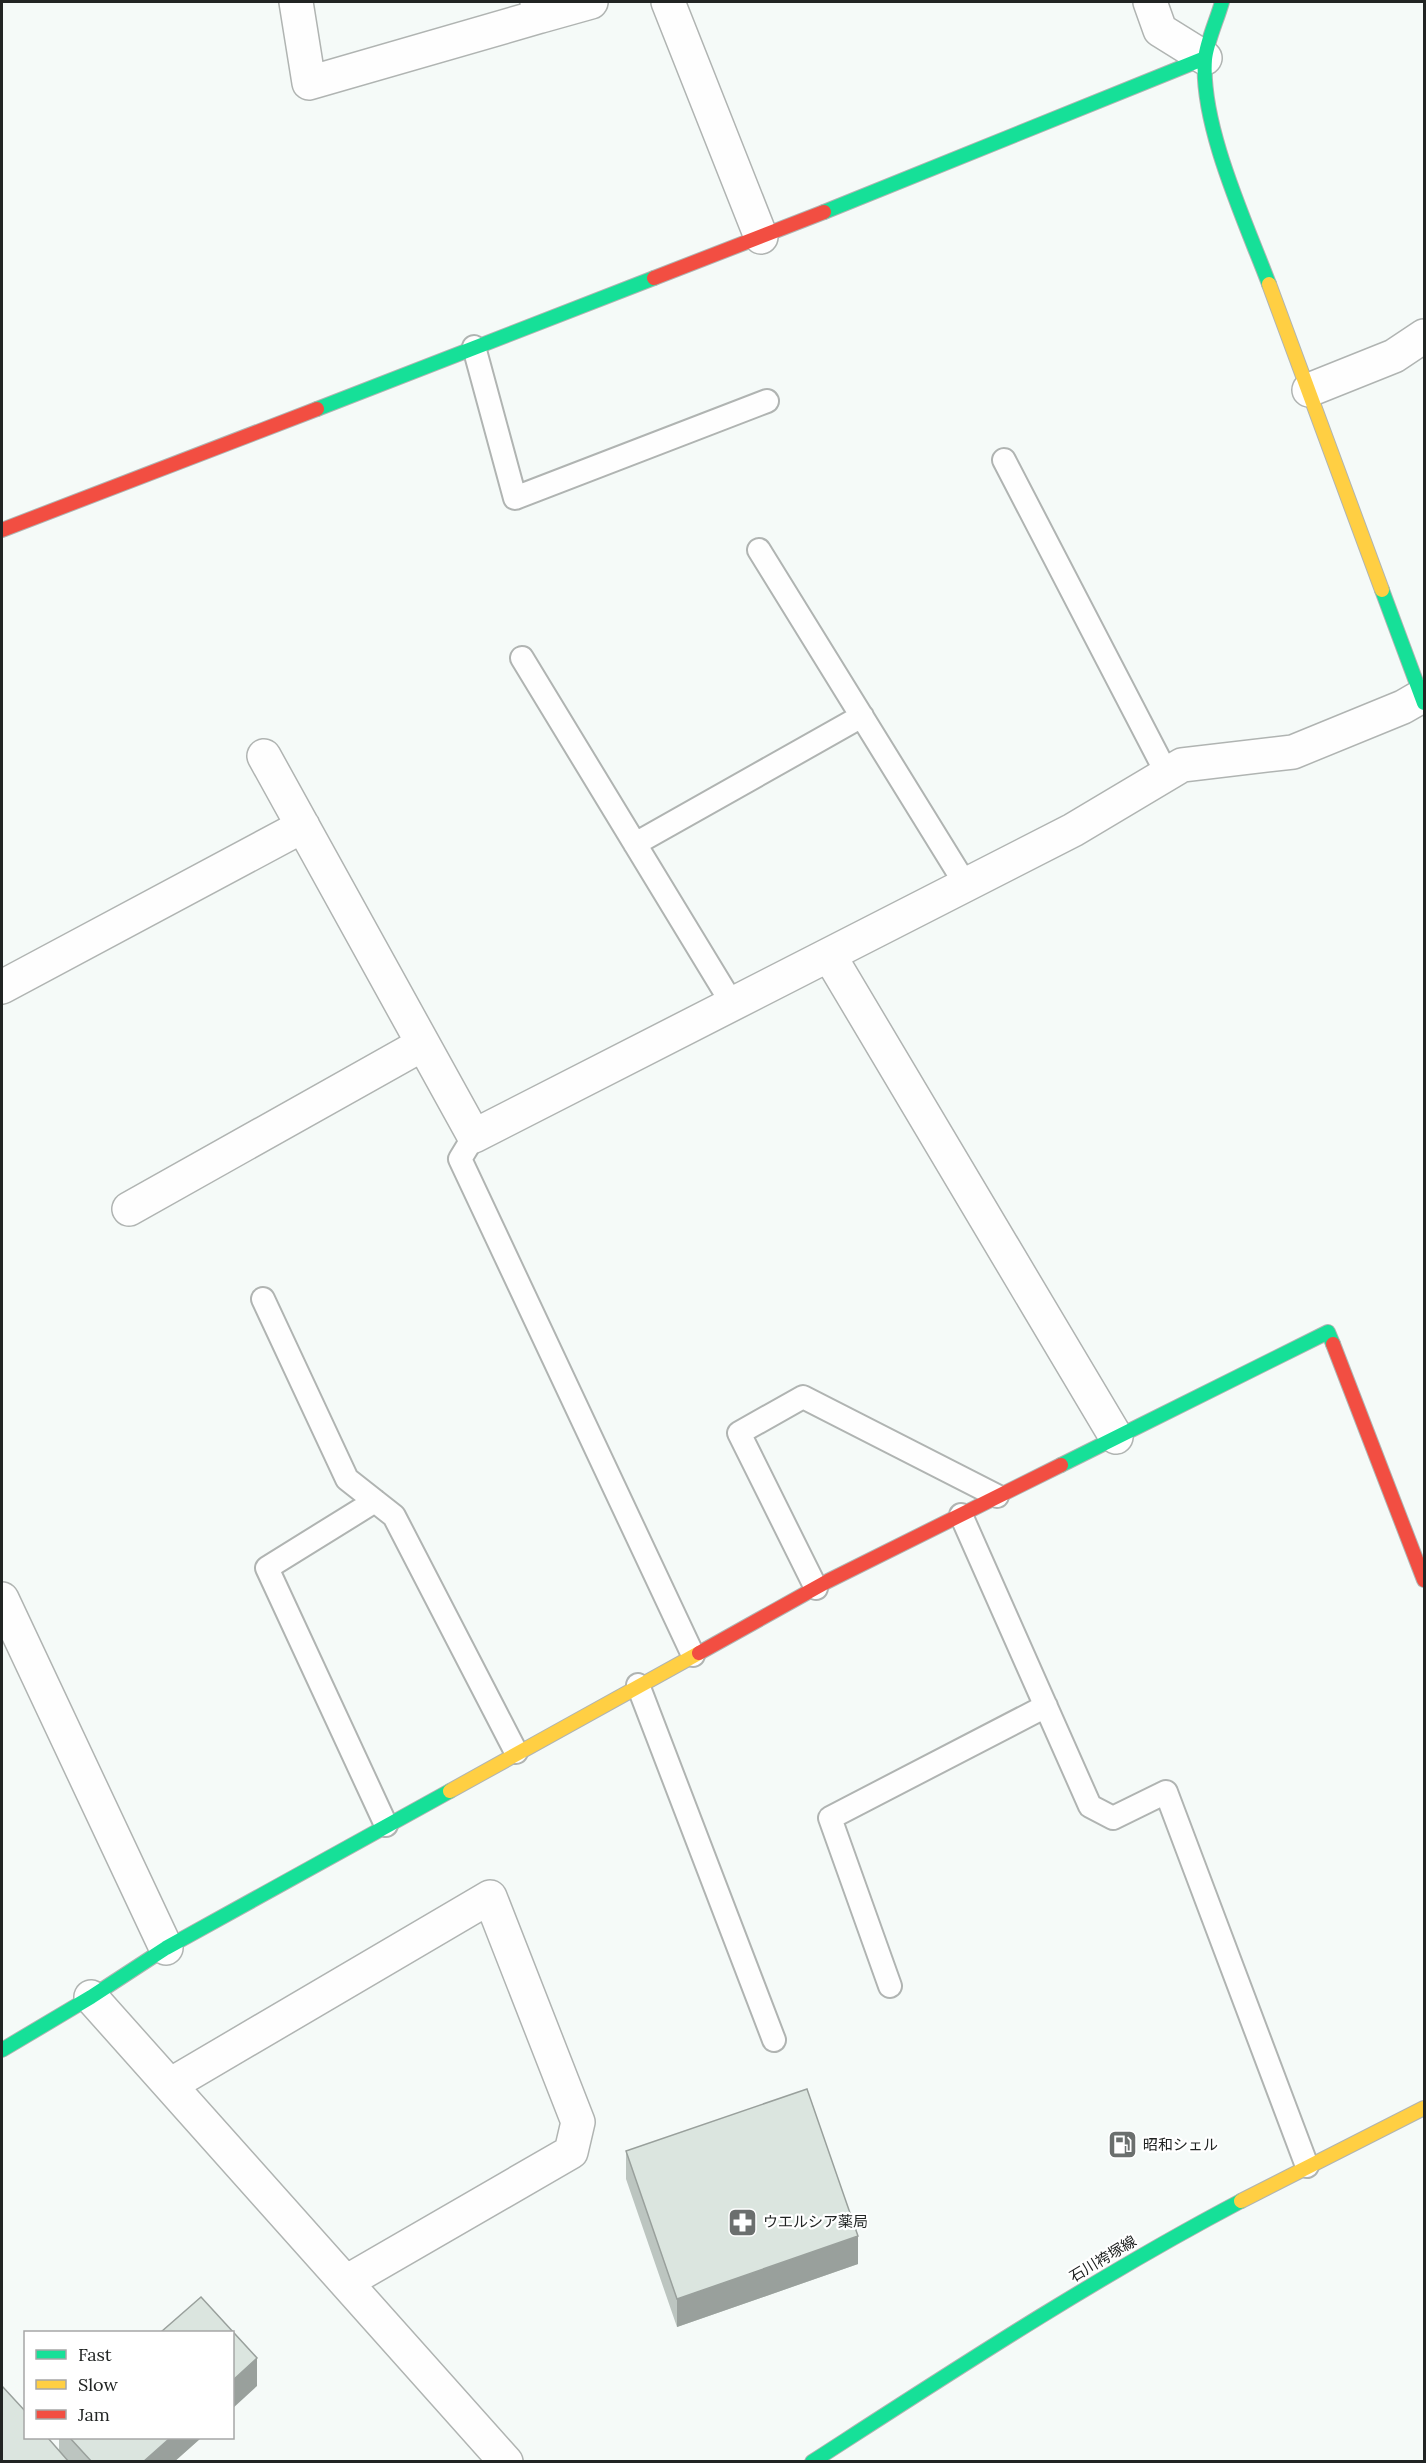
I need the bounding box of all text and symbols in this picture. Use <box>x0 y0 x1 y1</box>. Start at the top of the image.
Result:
fuel station icon: 昭和シェル <box>1106 2129 1138 2161</box>
place label: 昭和シェル <box>1143 2135 1218 2154</box>
pharmacy icon: ウエルシア薬局 <box>726 2206 758 2238</box>
place label: ウエルシア薬局 <box>763 2212 868 2231</box>
street label: 石川袴塚線 <box>1066 2231 1140 2286</box>
legend <box>24 2331 234 2439</box>
text: Fast <box>78 2343 112 2366</box>
text: Slow <box>78 2373 118 2396</box>
text: Jam <box>77 2403 110 2426</box>

